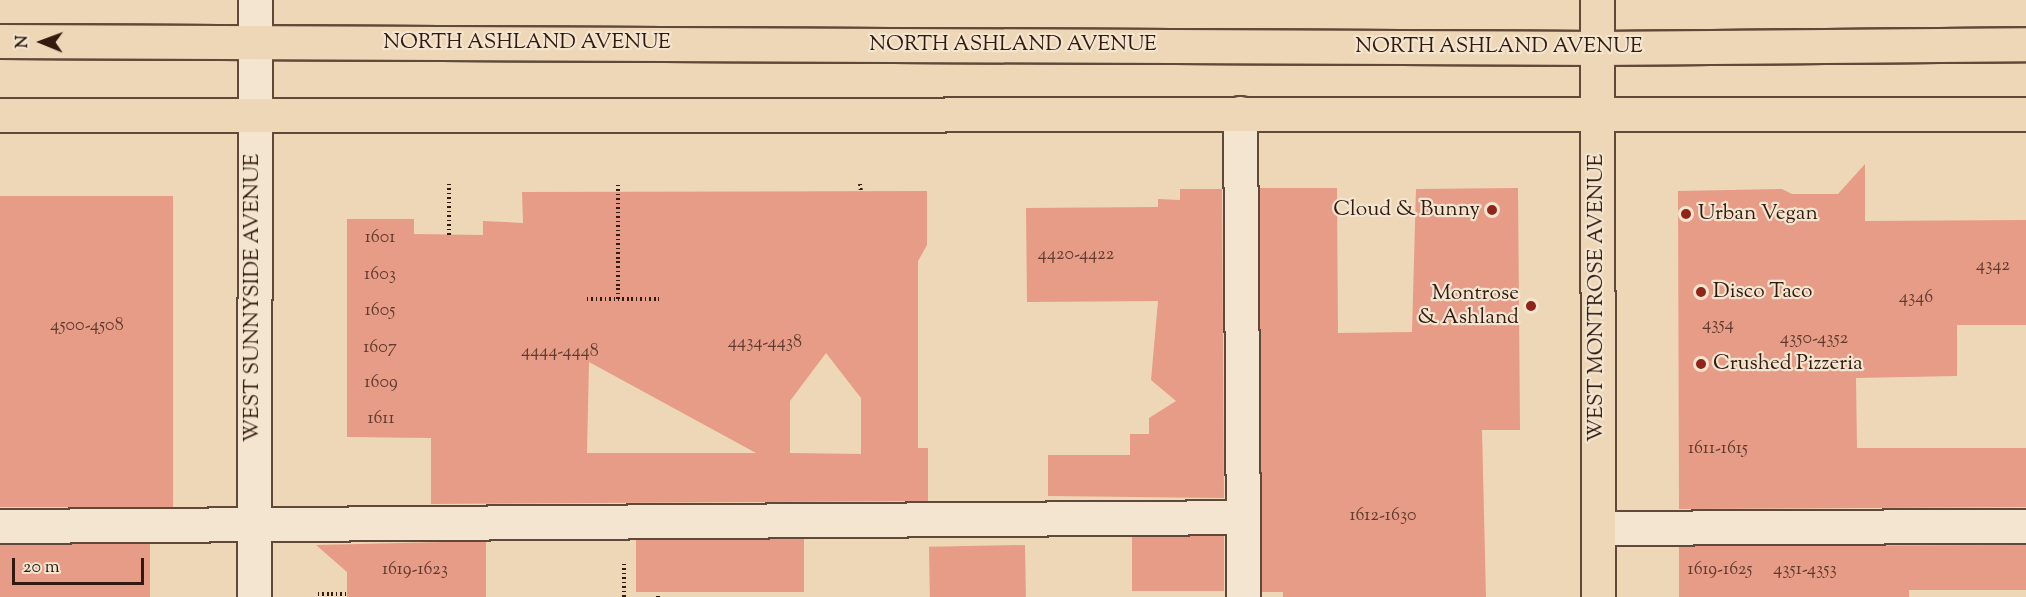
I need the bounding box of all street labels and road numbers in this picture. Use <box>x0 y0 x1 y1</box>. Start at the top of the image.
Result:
street label: NORTH ASHLAND AVENUE <box>383 30 671 56</box>
street label: NORTH ASHLAND AVENUE <box>869 32 1157 58</box>
street label: NORTH ASHLAND AVENUE <box>1355 34 1643 60</box>
street label: WEST SUNNYSIDE AVENUE <box>240 154 266 442</box>
street label: WEST MONTROSE AVENUE <box>1584 154 1610 442</box>

